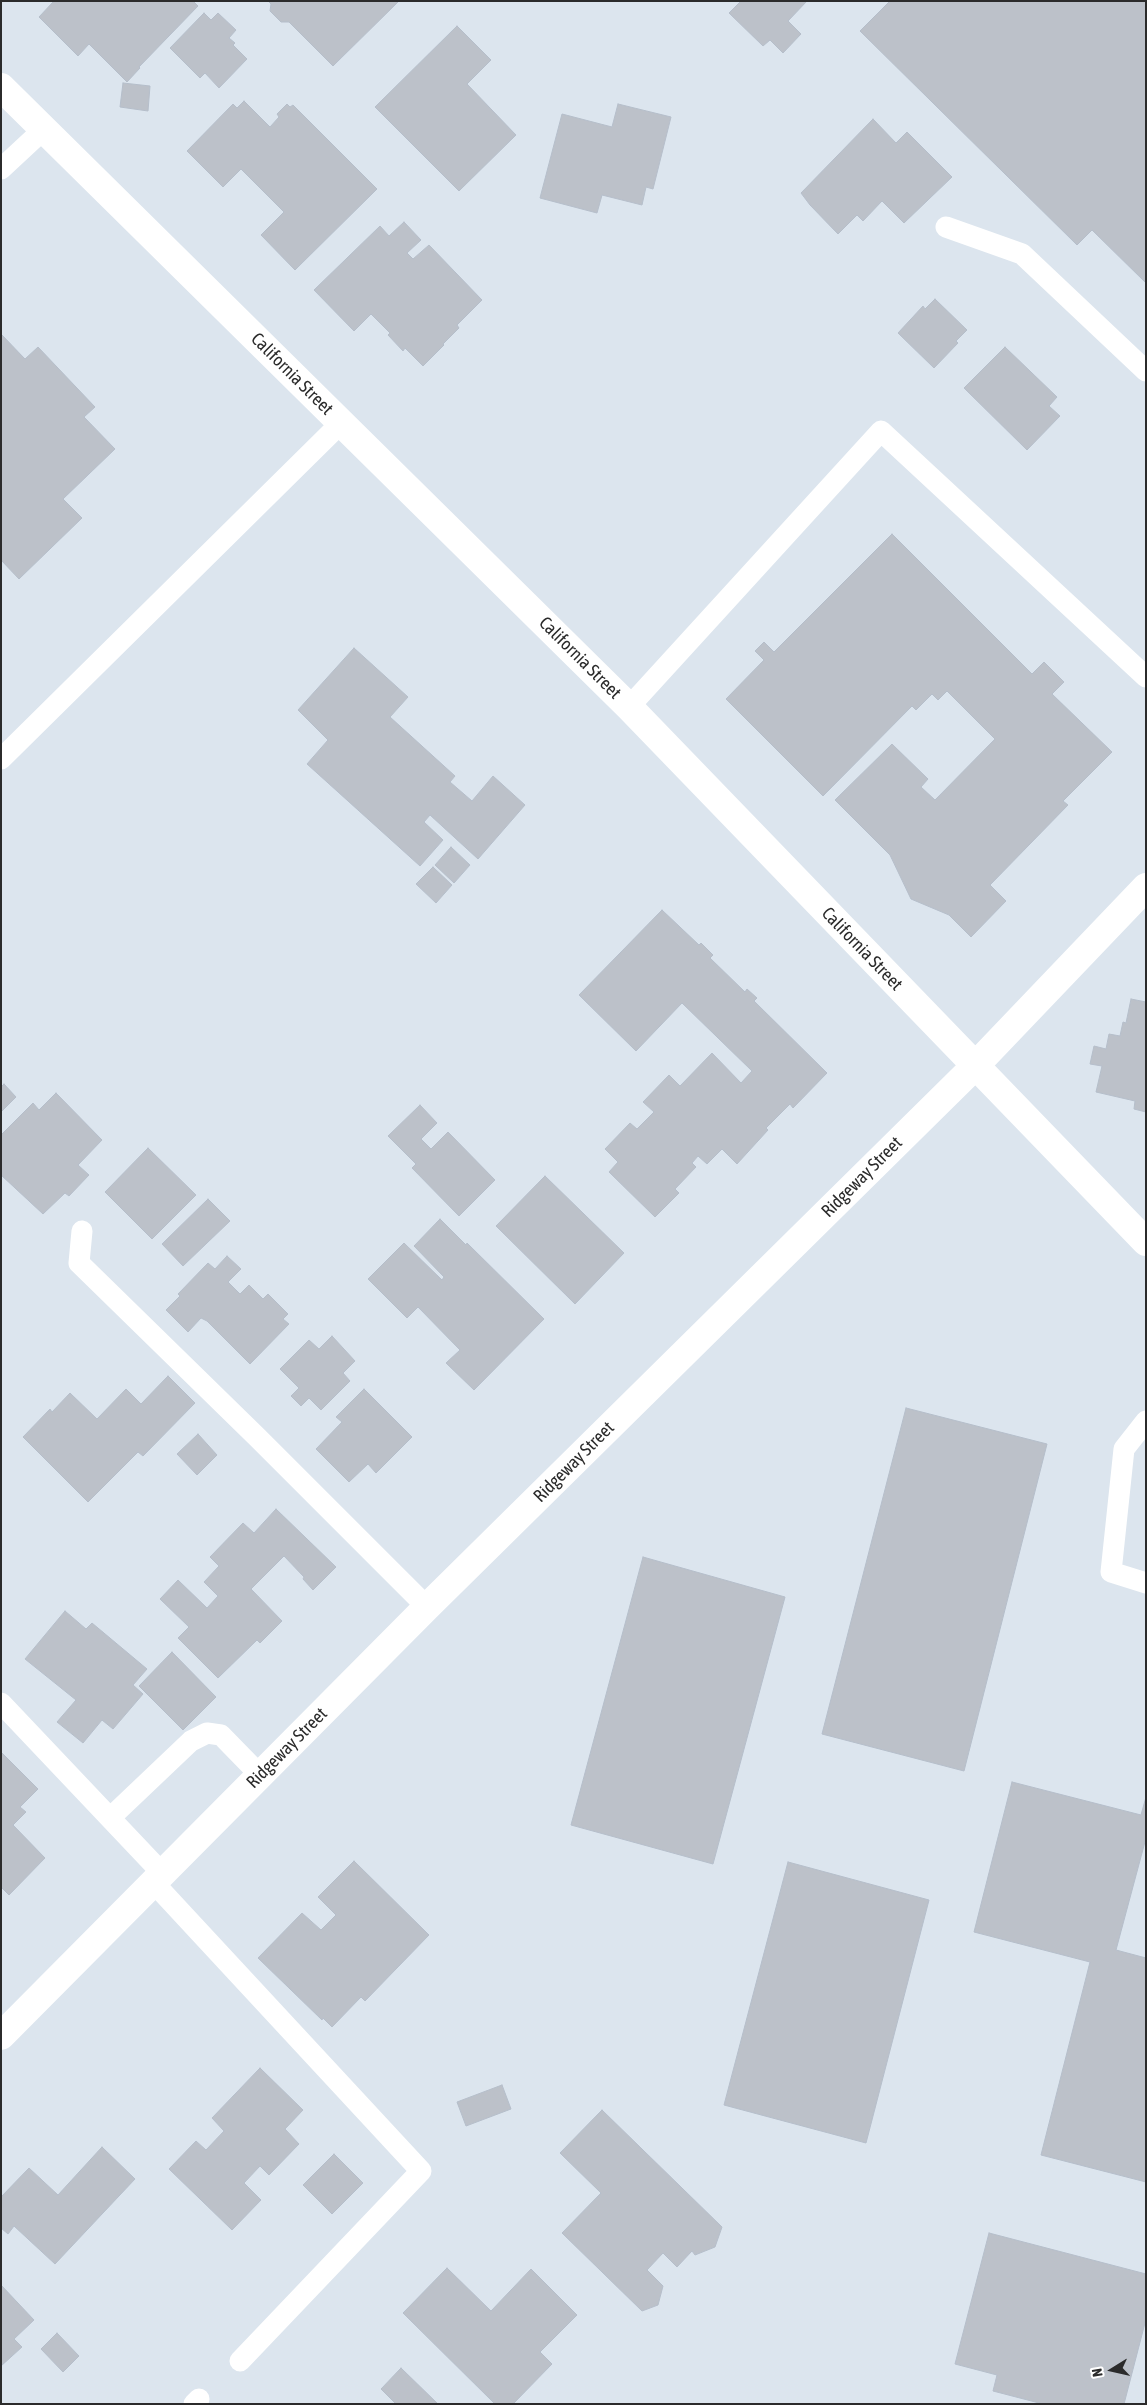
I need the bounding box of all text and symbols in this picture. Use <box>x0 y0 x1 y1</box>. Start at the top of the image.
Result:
street label: California Street <box>246 328 338 420</box>
street label: California Street <box>534 612 626 704</box>
street label: California Street <box>817 903 907 995</box>
street label: Ridgeway Street <box>817 1132 907 1222</box>
street label: Ridgeway Street <box>529 1417 619 1507</box>
street label: Ridgeway Street <box>242 1703 332 1793</box>
north arrow <box>1087 2345 1137 2395</box>
text: N <box>1089 2367 1106 2378</box>

